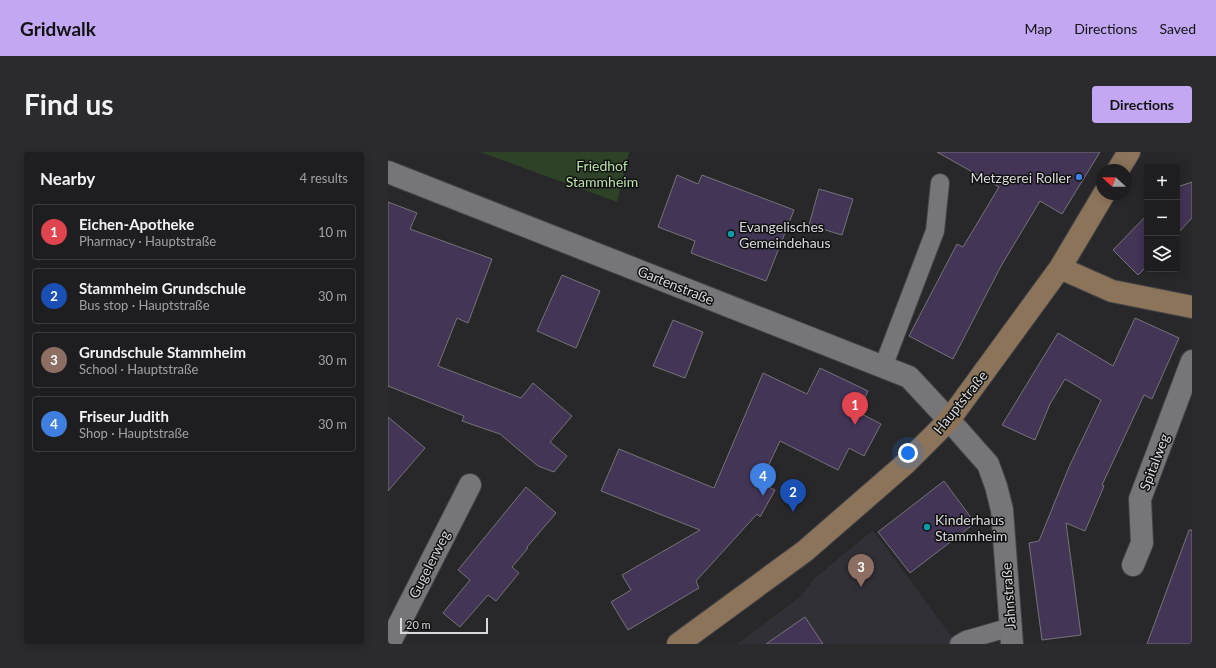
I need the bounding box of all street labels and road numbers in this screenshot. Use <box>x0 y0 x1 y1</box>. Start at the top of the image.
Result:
street label: Gartenstraße <box>635 262 717 308</box>
street label: Hauptstraße <box>929 367 991 437</box>
street label: Spitalweg <box>1135 431 1173 493</box>
street label: Gugelerweg <box>405 527 453 601</box>
street label: Jahnstraße <box>997 562 1019 630</box>

